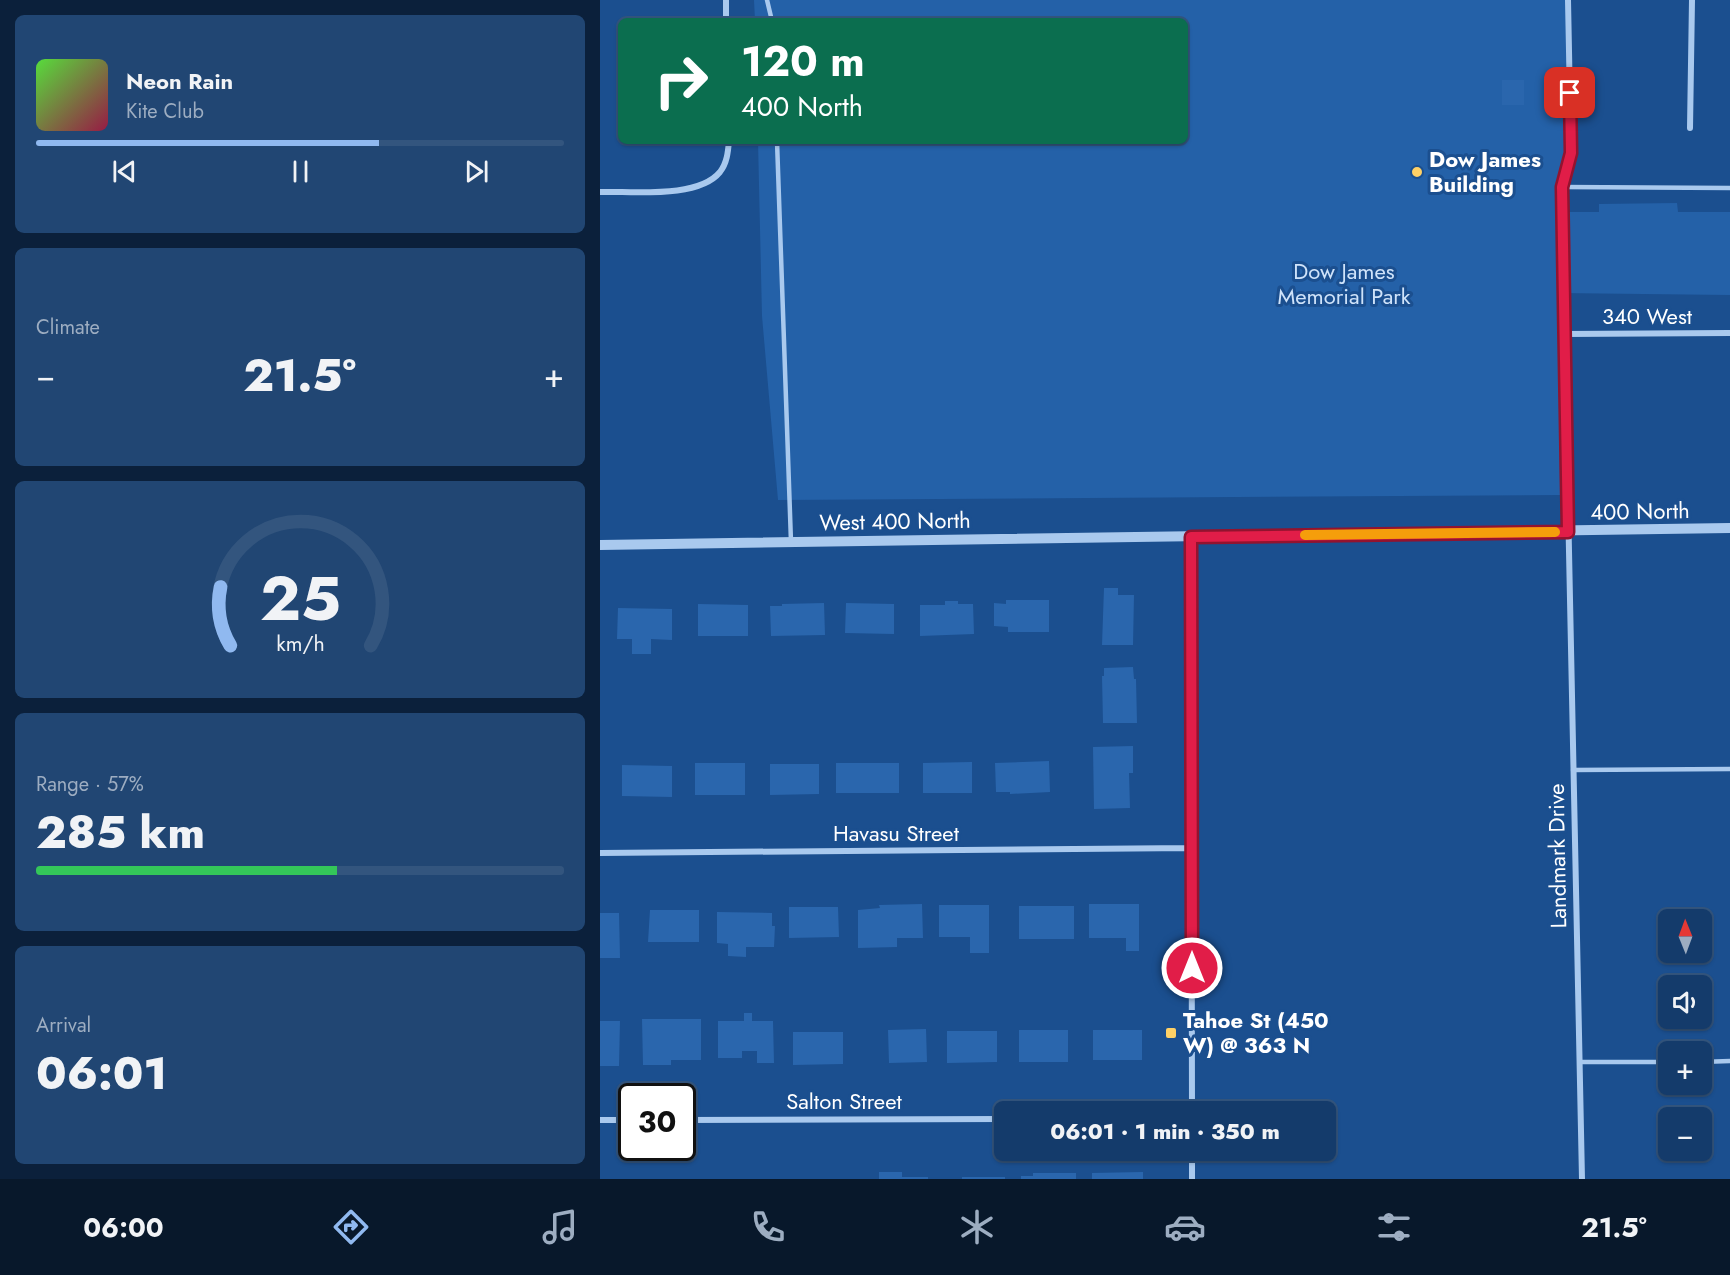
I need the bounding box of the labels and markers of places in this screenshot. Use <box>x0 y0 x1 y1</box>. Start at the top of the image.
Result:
pin <box>1544 67 1595 118</box>
place label: Dow James Building <box>1429 143 1541 200</box>
marker: Dow James Building <box>1410 165 1424 179</box>
place label: Tahoe St (450 W) @ 363 N <box>1183 1004 1329 1061</box>
marker: Tahoe St (450 W) @ 363 N <box>1164 1026 1178 1040</box>

